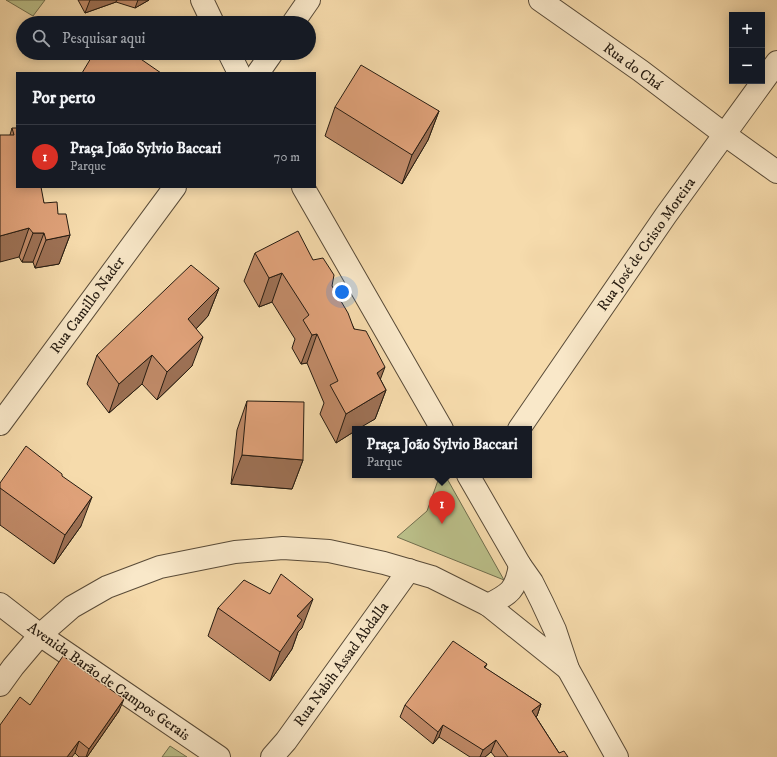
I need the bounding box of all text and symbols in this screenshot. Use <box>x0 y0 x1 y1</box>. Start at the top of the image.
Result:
map controls <box>729 12 765 84</box>
button: + <box>729 12 765 48</box>
search box <box>16 16 316 60</box>
icon: search <box>30 27 52 49</box>
text: Pesquisar aqui <box>62 29 145 48</box>
street label: Rua do Chá <box>599 38 667 95</box>
button: − <box>729 48 765 84</box>
text: Por perto <box>32 87 95 109</box>
text: Praça João Sylvio Baccari <box>70 139 221 158</box>
text: 1 <box>43 149 47 165</box>
text: 70 m <box>274 149 300 165</box>
text: Parque <box>70 158 106 174</box>
street label: Rua José de Cristo Moreira <box>593 173 700 315</box>
street label: Rua Camillo Nader <box>46 253 129 358</box>
your location <box>332 282 352 302</box>
popup <box>352 426 532 478</box>
text: Praça João Sylvio Baccari <box>366 435 518 454</box>
text: Parque <box>366 454 402 470</box>
pin: 1 <box>429 491 455 524</box>
street label: Rua Nabih Assad Abdalla <box>290 598 393 730</box>
street label: Avenida Barão de Campos Gerais <box>24 618 194 745</box>

